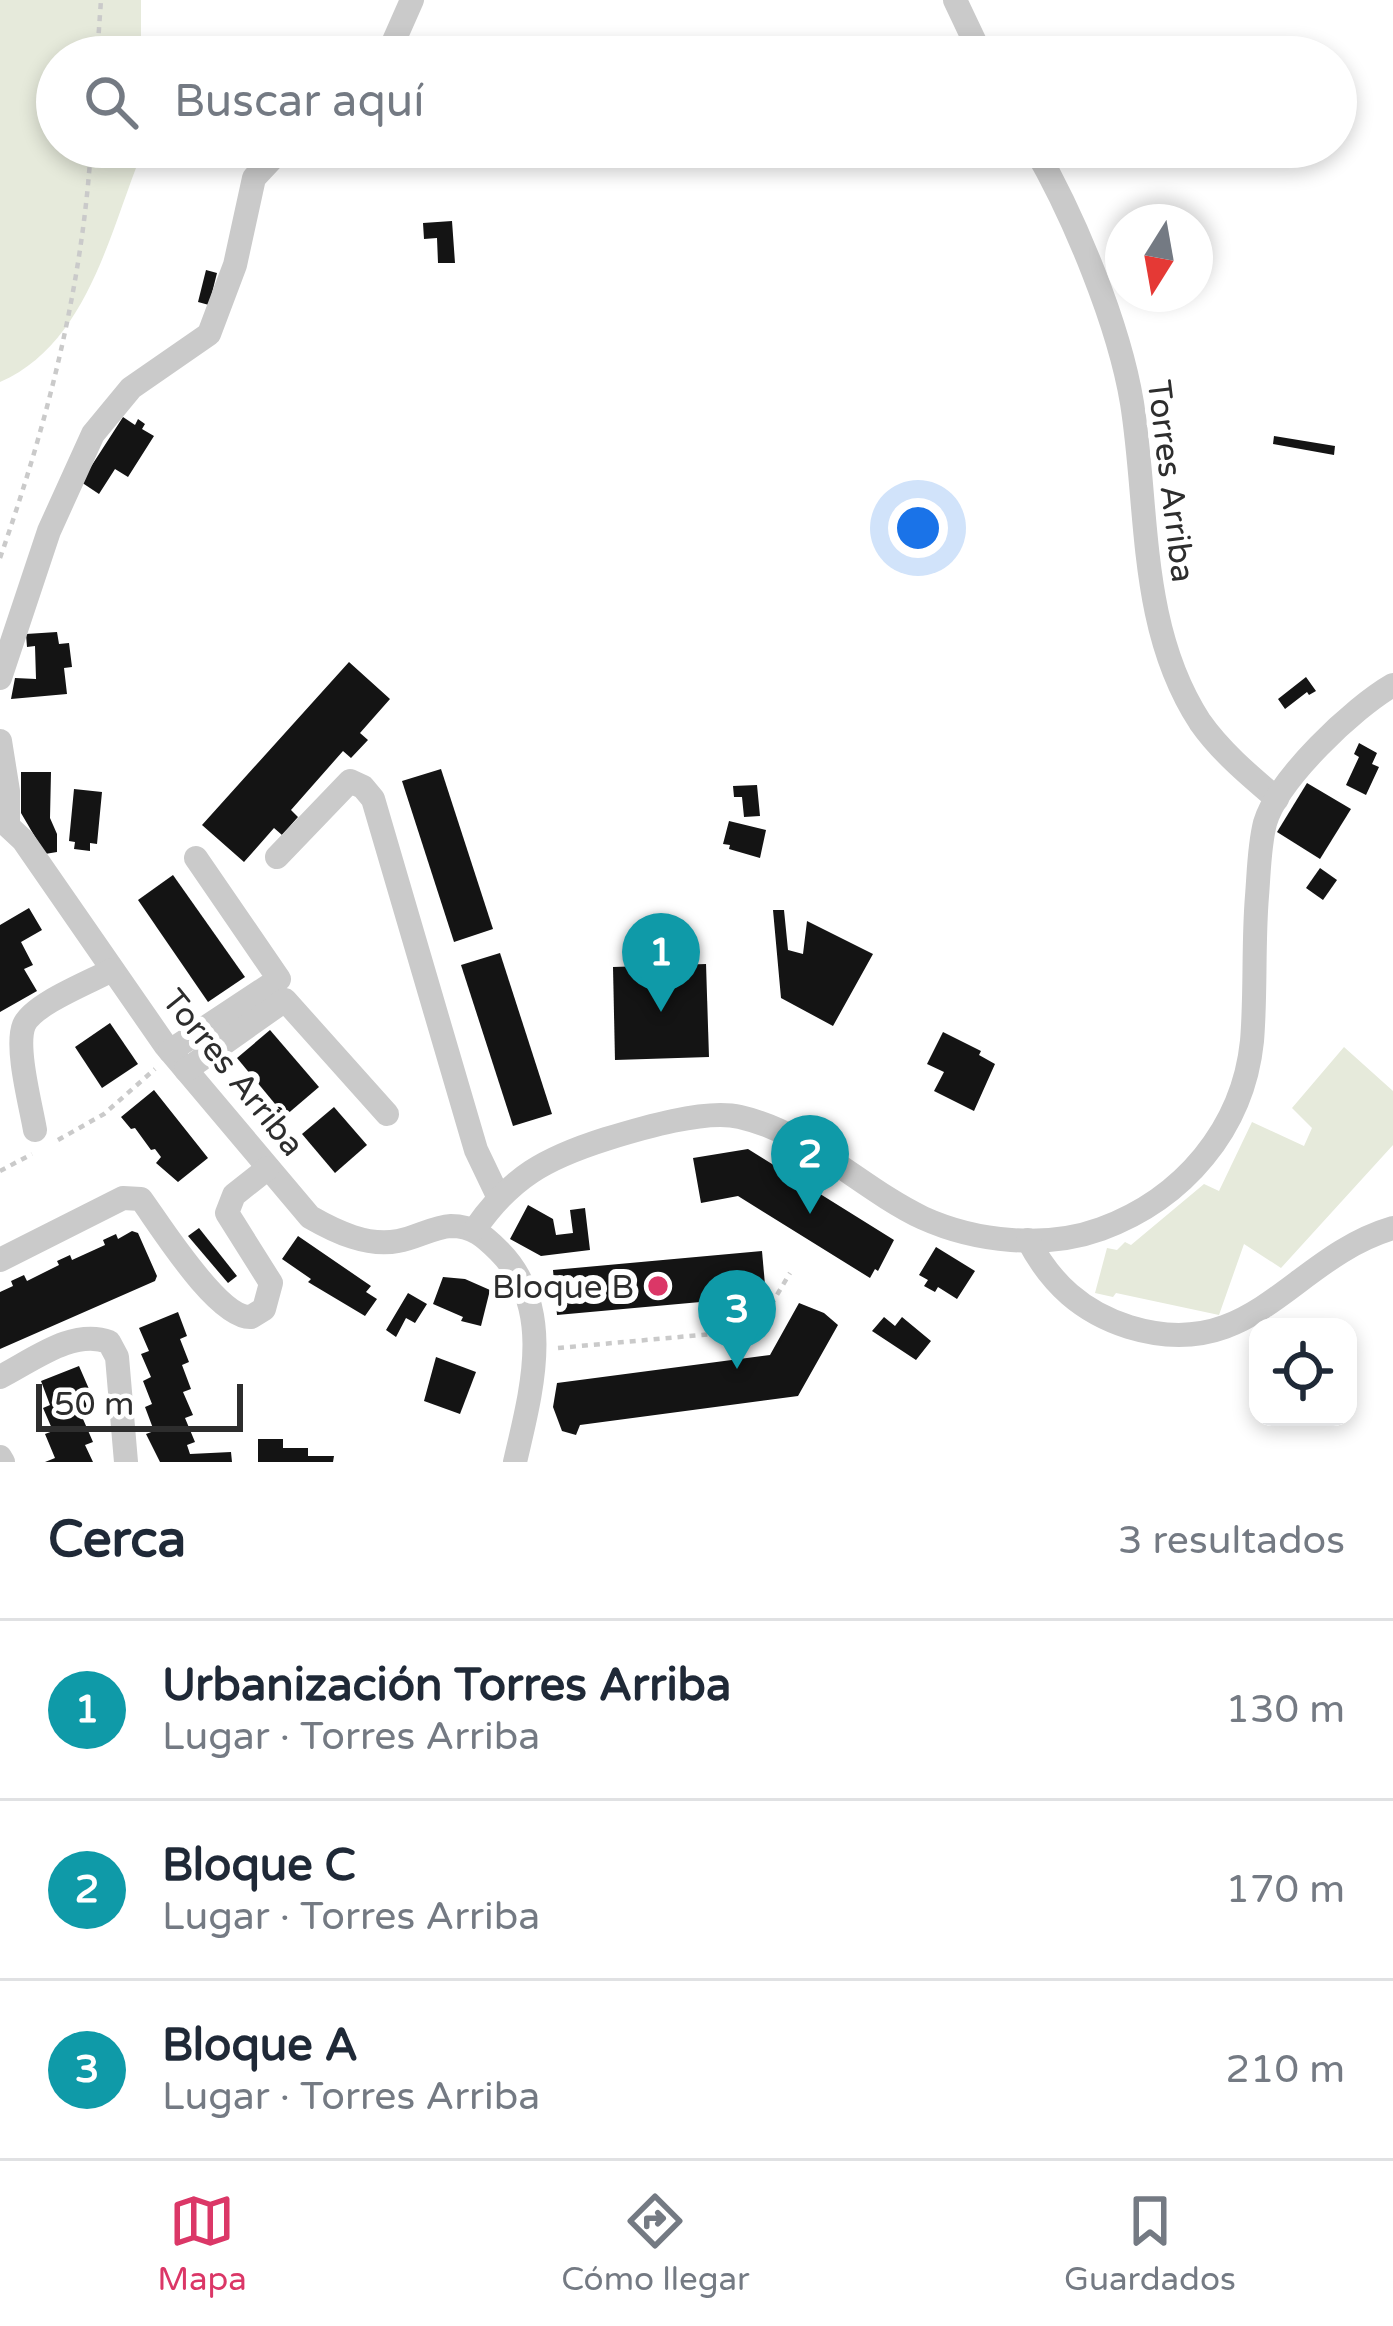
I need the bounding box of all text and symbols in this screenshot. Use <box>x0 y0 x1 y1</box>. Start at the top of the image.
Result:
search box <box>36 36 1357 168</box>
icon: search <box>78 69 144 135</box>
text: Buscar aquí <box>174 75 424 129</box>
north arrow <box>1105 204 1213 312</box>
street label: Torres Arriba <box>1139 378 1202 584</box>
your location <box>888 498 948 558</box>
pin: 1 <box>622 913 700 1012</box>
street label: Torres Arriba <box>154 982 312 1164</box>
pin: 2 <box>771 1115 849 1214</box>
place label: Bloque B <box>492 1268 634 1307</box>
pin: 3 <box>698 1270 776 1369</box>
marker: Bloque B <box>645 1273 671 1299</box>
map controls <box>1249 1318 1357 1426</box>
button: locate <box>1249 1318 1357 1426</box>
scale bar <box>36 1378 243 1431</box>
text: 50 m <box>54 1385 134 1424</box>
text: Cerca <box>48 1509 186 1571</box>
text: 3 resultados <box>1118 1517 1345 1564</box>
text: Urbanización Torres Arriba <box>162 1659 731 1713</box>
text: 1 <box>75 1686 99 1733</box>
text: 130 m <box>1226 1686 1345 1733</box>
text: Lugar · Torres Arriba <box>162 1713 540 1760</box>
text: Bloque C <box>162 1839 356 1893</box>
text: 2 <box>75 1866 99 1913</box>
text: 170 m <box>1226 1866 1345 1913</box>
text: Lugar · Torres Arriba <box>162 1893 540 1940</box>
text: Bloque A <box>162 2019 358 2073</box>
text: 3 <box>75 2046 99 2093</box>
text: 210 m <box>1226 2046 1345 2093</box>
text: Lugar · Torres Arriba <box>162 2073 540 2120</box>
tab: Mapa <box>157 2188 247 2299</box>
tab: Cómo llegar <box>561 2188 750 2299</box>
tab: Guardados <box>1064 2188 1236 2299</box>

